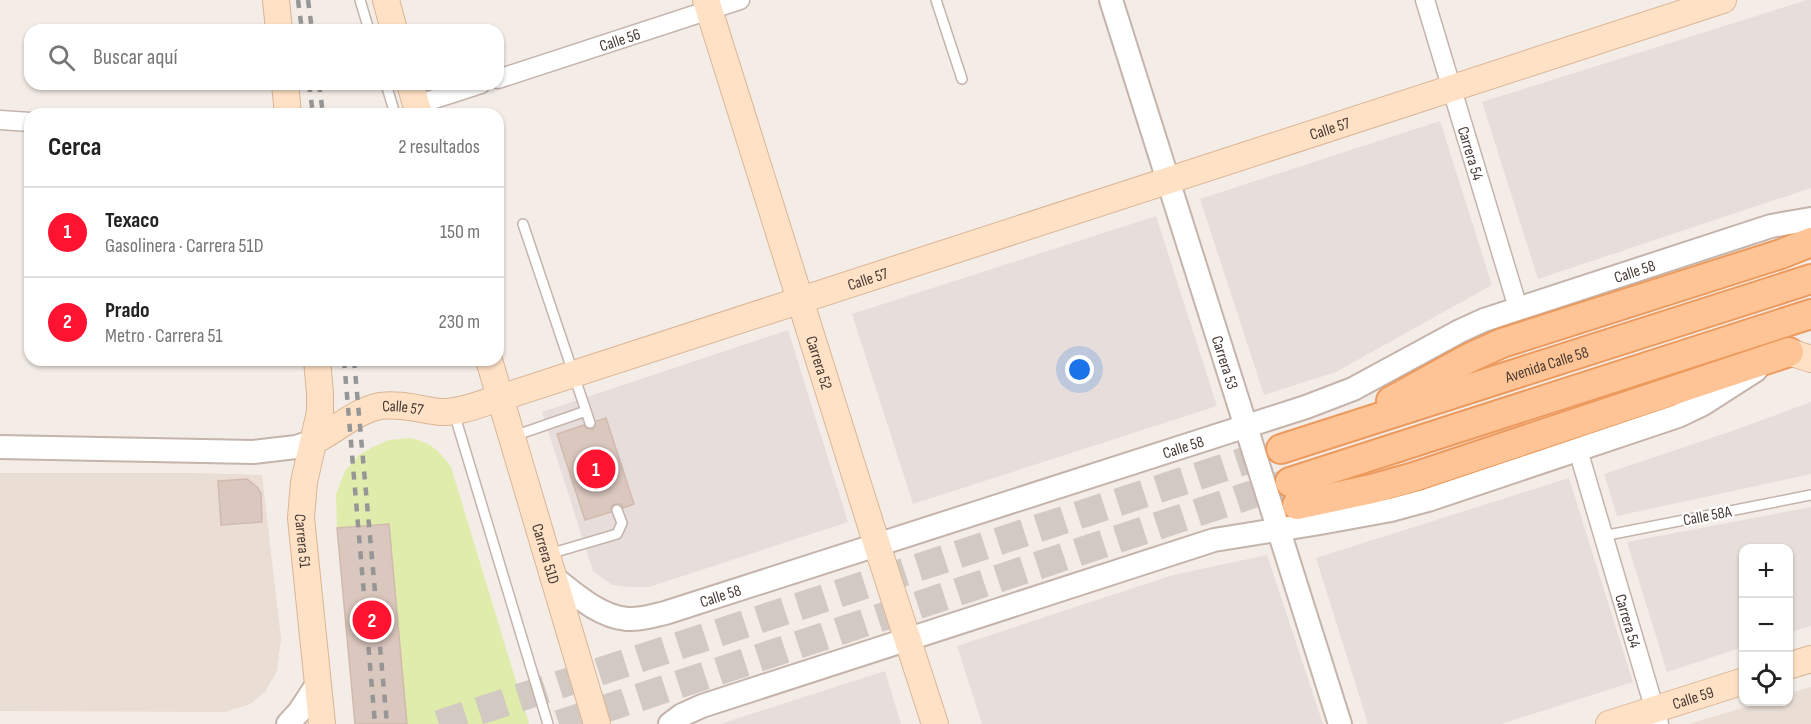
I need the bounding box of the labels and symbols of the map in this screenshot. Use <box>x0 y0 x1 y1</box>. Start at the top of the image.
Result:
street label: Calle 56 <box>597 25 643 56</box>
street label: Calle 57 <box>1307 114 1353 145</box>
street label: Carrera 54 <box>1453 124 1487 183</box>
street label: Calle 58 <box>1612 257 1658 288</box>
street label: Calle 57 <box>845 264 891 295</box>
street label: Carrera 52 <box>801 334 836 392</box>
street label: Carrera 53 <box>1207 334 1242 392</box>
street label: Avenida Calle 58 <box>1502 343 1591 388</box>
your location <box>1065 355 1094 384</box>
street label: Calle 57 <box>382 397 425 420</box>
street label: Calle 58 <box>1160 432 1206 463</box>
pin: 1 <box>576 446 616 492</box>
street label: Calle 58A <box>1681 502 1733 530</box>
street label: Carrera 51 <box>290 513 314 569</box>
street label: Carrera 51D <box>527 522 563 587</box>
street label: Calle 58 <box>698 581 744 612</box>
street label: Carrera 54 <box>1610 592 1644 651</box>
pin: 2 <box>352 598 392 642</box>
street label: Calle 59 <box>1670 683 1716 714</box>

